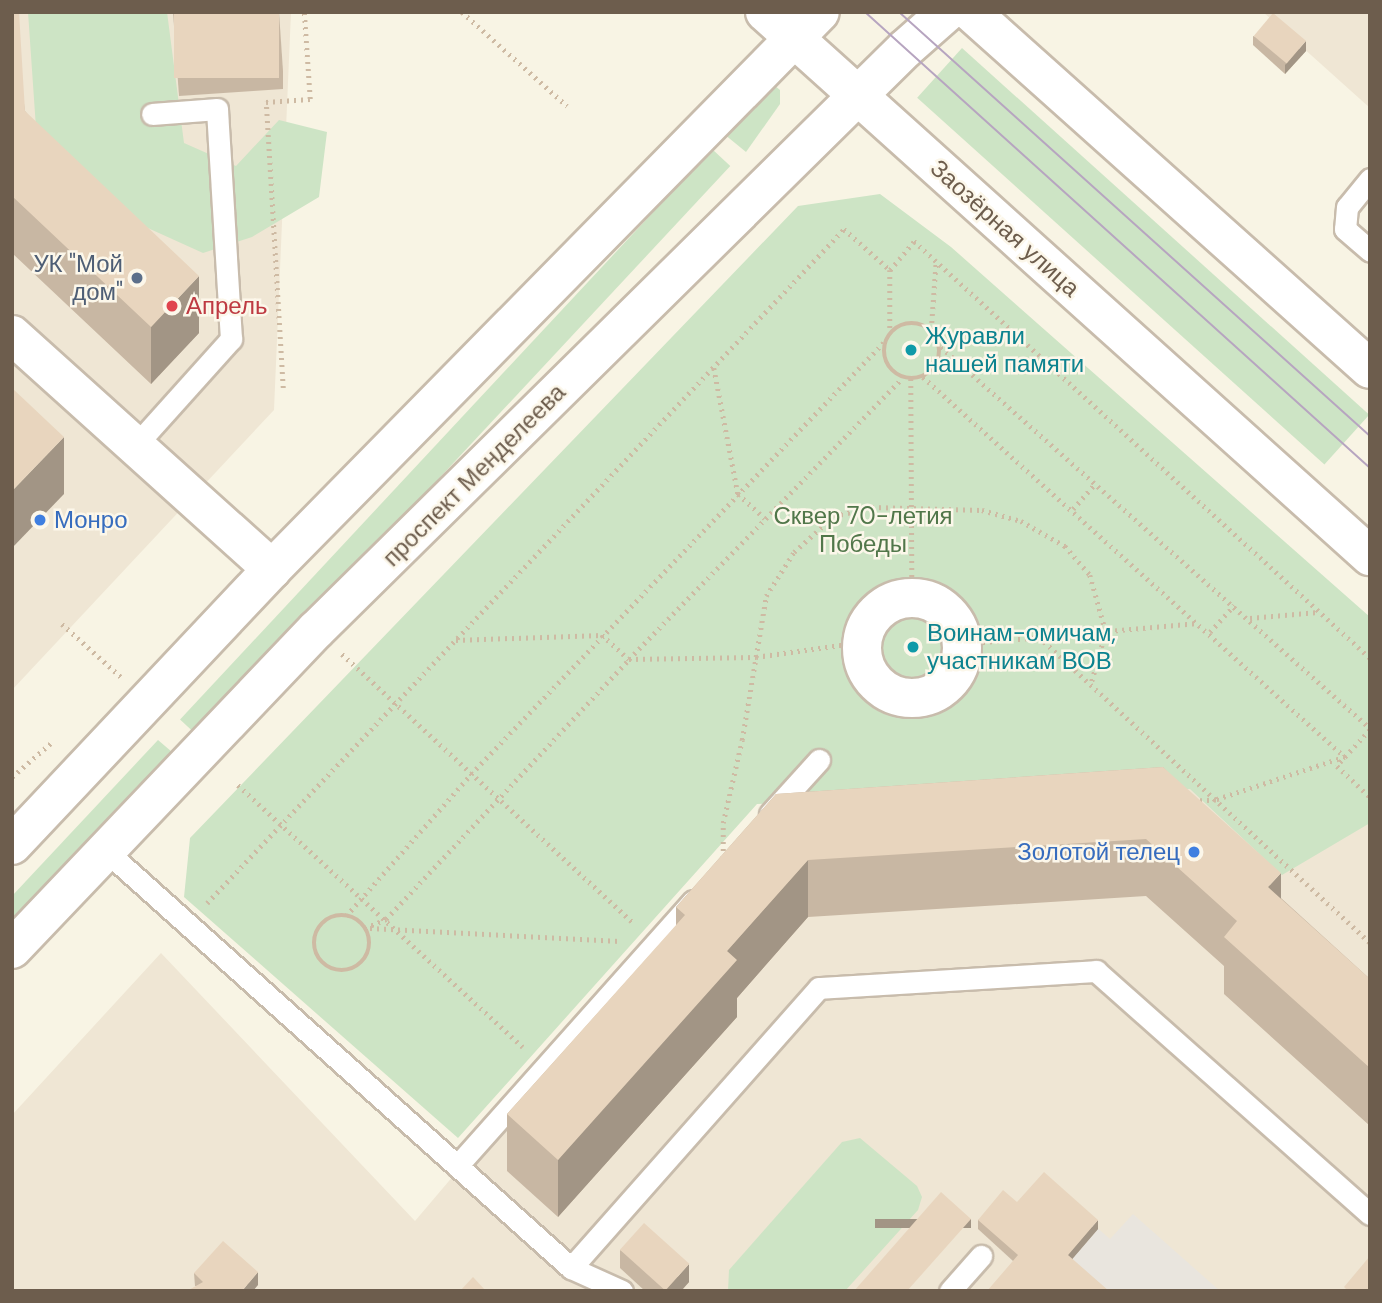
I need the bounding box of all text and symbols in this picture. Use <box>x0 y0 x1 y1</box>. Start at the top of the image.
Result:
street label: Заозёрная улица <box>925 154 1085 302</box>
place label: УК "Мой дом" <box>33 250 123 306</box>
marker: УК "Мой дом" <box>129 270 145 286</box>
place label: Апрель <box>186 292 267 320</box>
marker: Апрель <box>164 298 180 314</box>
place label: Журавли нашей памяти <box>925 322 1084 378</box>
marker: Журавли нашей памяти <box>903 342 919 358</box>
street label: проспект Менделеева <box>377 378 571 572</box>
park label: Сквер 70-летия Победы <box>773 502 953 558</box>
place label: Монро <box>54 506 128 534</box>
marker: Монро <box>32 512 48 528</box>
place label: Воинам-омичам, участникам ВОВ <box>927 619 1116 675</box>
marker: Воинам-омичам, участникам ВОВ <box>905 639 921 655</box>
place label: Золотой телец <box>1017 838 1180 866</box>
marker: Золотой телец <box>1186 844 1202 860</box>

